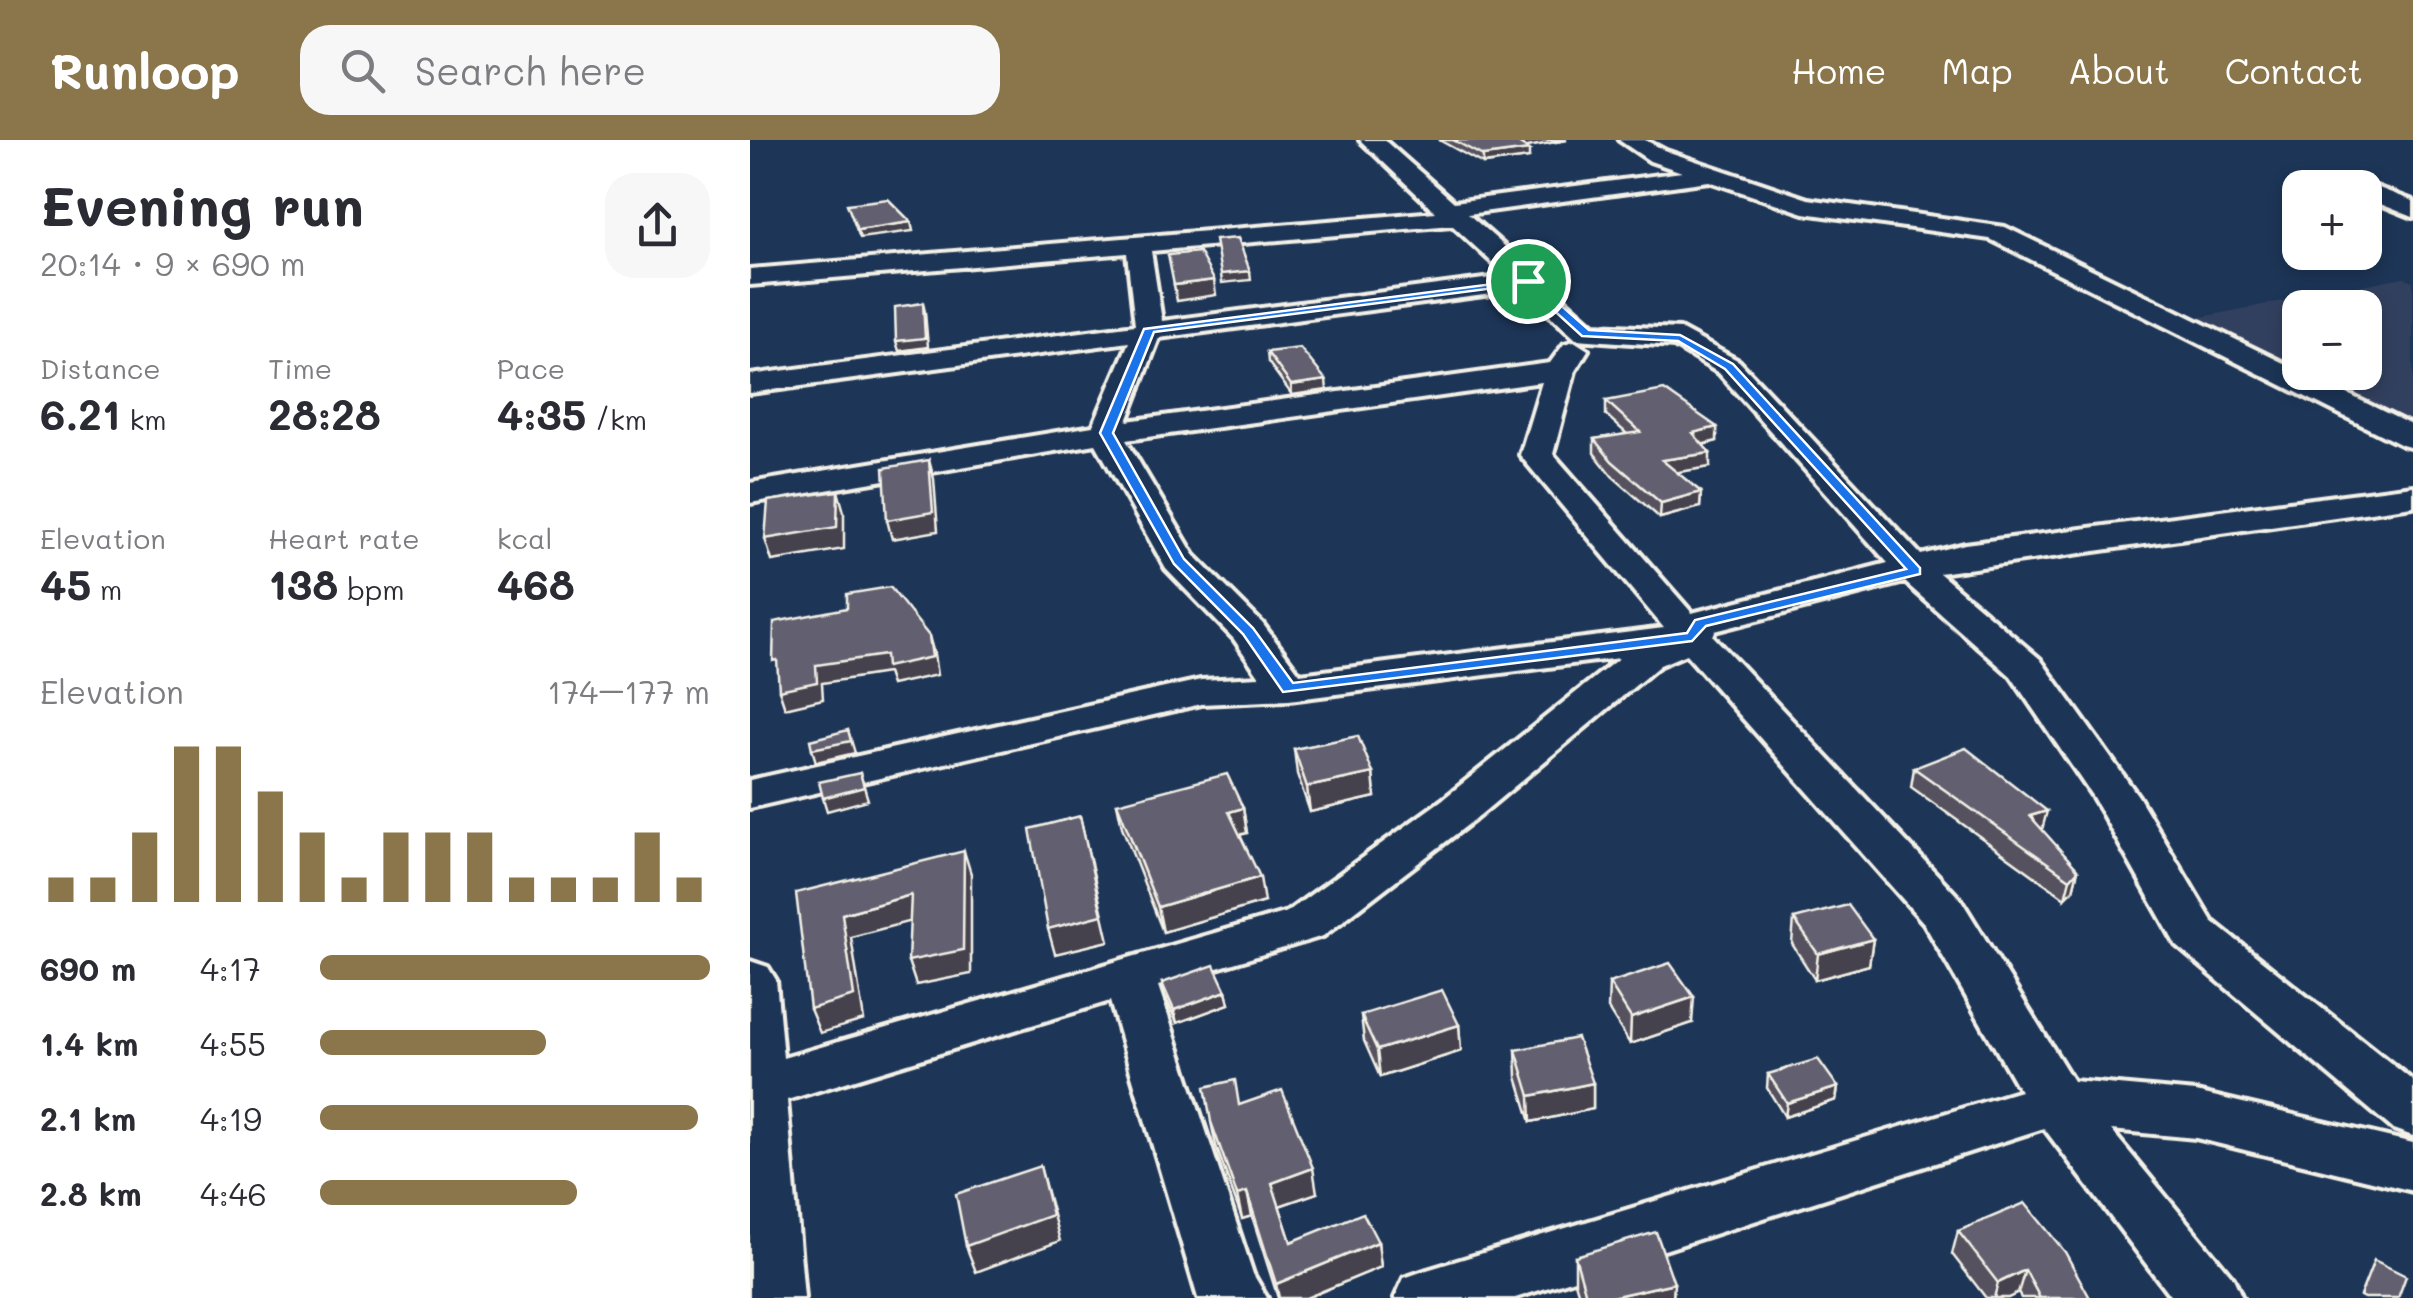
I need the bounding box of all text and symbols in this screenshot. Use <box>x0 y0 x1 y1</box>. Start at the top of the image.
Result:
search box <box>300 25 1000 115</box>
text: Runloop <box>50 39 240 101</box>
icon: search <box>335 43 390 98</box>
text: Search here <box>415 45 646 95</box>
text: Home <box>1791 47 1887 93</box>
text: Map <box>1942 47 2013 93</box>
text: About <box>2068 47 2170 93</box>
text: Contact <box>2225 47 2363 93</box>
text: Evening run <box>40 168 364 240</box>
map controls <box>2282 170 2382 390</box>
button: + <box>2282 170 2382 270</box>
button: share <box>605 173 710 278</box>
pin <box>1486 239 1571 324</box>
text: 20:14 · 9 × 690 m <box>40 242 305 284</box>
icon: arrive <box>1501 254 1556 309</box>
button: − <box>2282 290 2382 390</box>
text: Distance <box>40 350 161 386</box>
text: Time <box>268 350 332 386</box>
text: Pace <box>497 350 565 386</box>
text: 6.21 <box>40 386 120 441</box>
text: 28:28 <box>268 386 381 441</box>
text: 4:35 <box>497 386 586 441</box>
text: km <box>120 401 167 437</box>
text: /km <box>586 401 647 437</box>
text: Elevation <box>40 520 166 556</box>
text: Heart rate <box>268 520 420 556</box>
text: kcal <box>497 520 552 556</box>
text: 45 <box>40 556 91 611</box>
text: 138 <box>268 556 338 611</box>
text: 468 <box>497 556 575 611</box>
text: m <box>91 571 122 607</box>
text: bpm <box>338 571 405 607</box>
text: Elevation <box>40 670 184 712</box>
text: 174–177 m <box>547 670 710 712</box>
text: 690 m <box>40 947 136 989</box>
text: 4:17 <box>200 947 261 989</box>
text: 1.4 km <box>40 1022 139 1064</box>
text: 4:55 <box>200 1022 266 1064</box>
text: 2.1 km <box>40 1097 136 1139</box>
text: 4:19 <box>200 1097 262 1139</box>
text: 2.8 km <box>40 1172 142 1214</box>
text: 4:46 <box>200 1172 267 1214</box>

